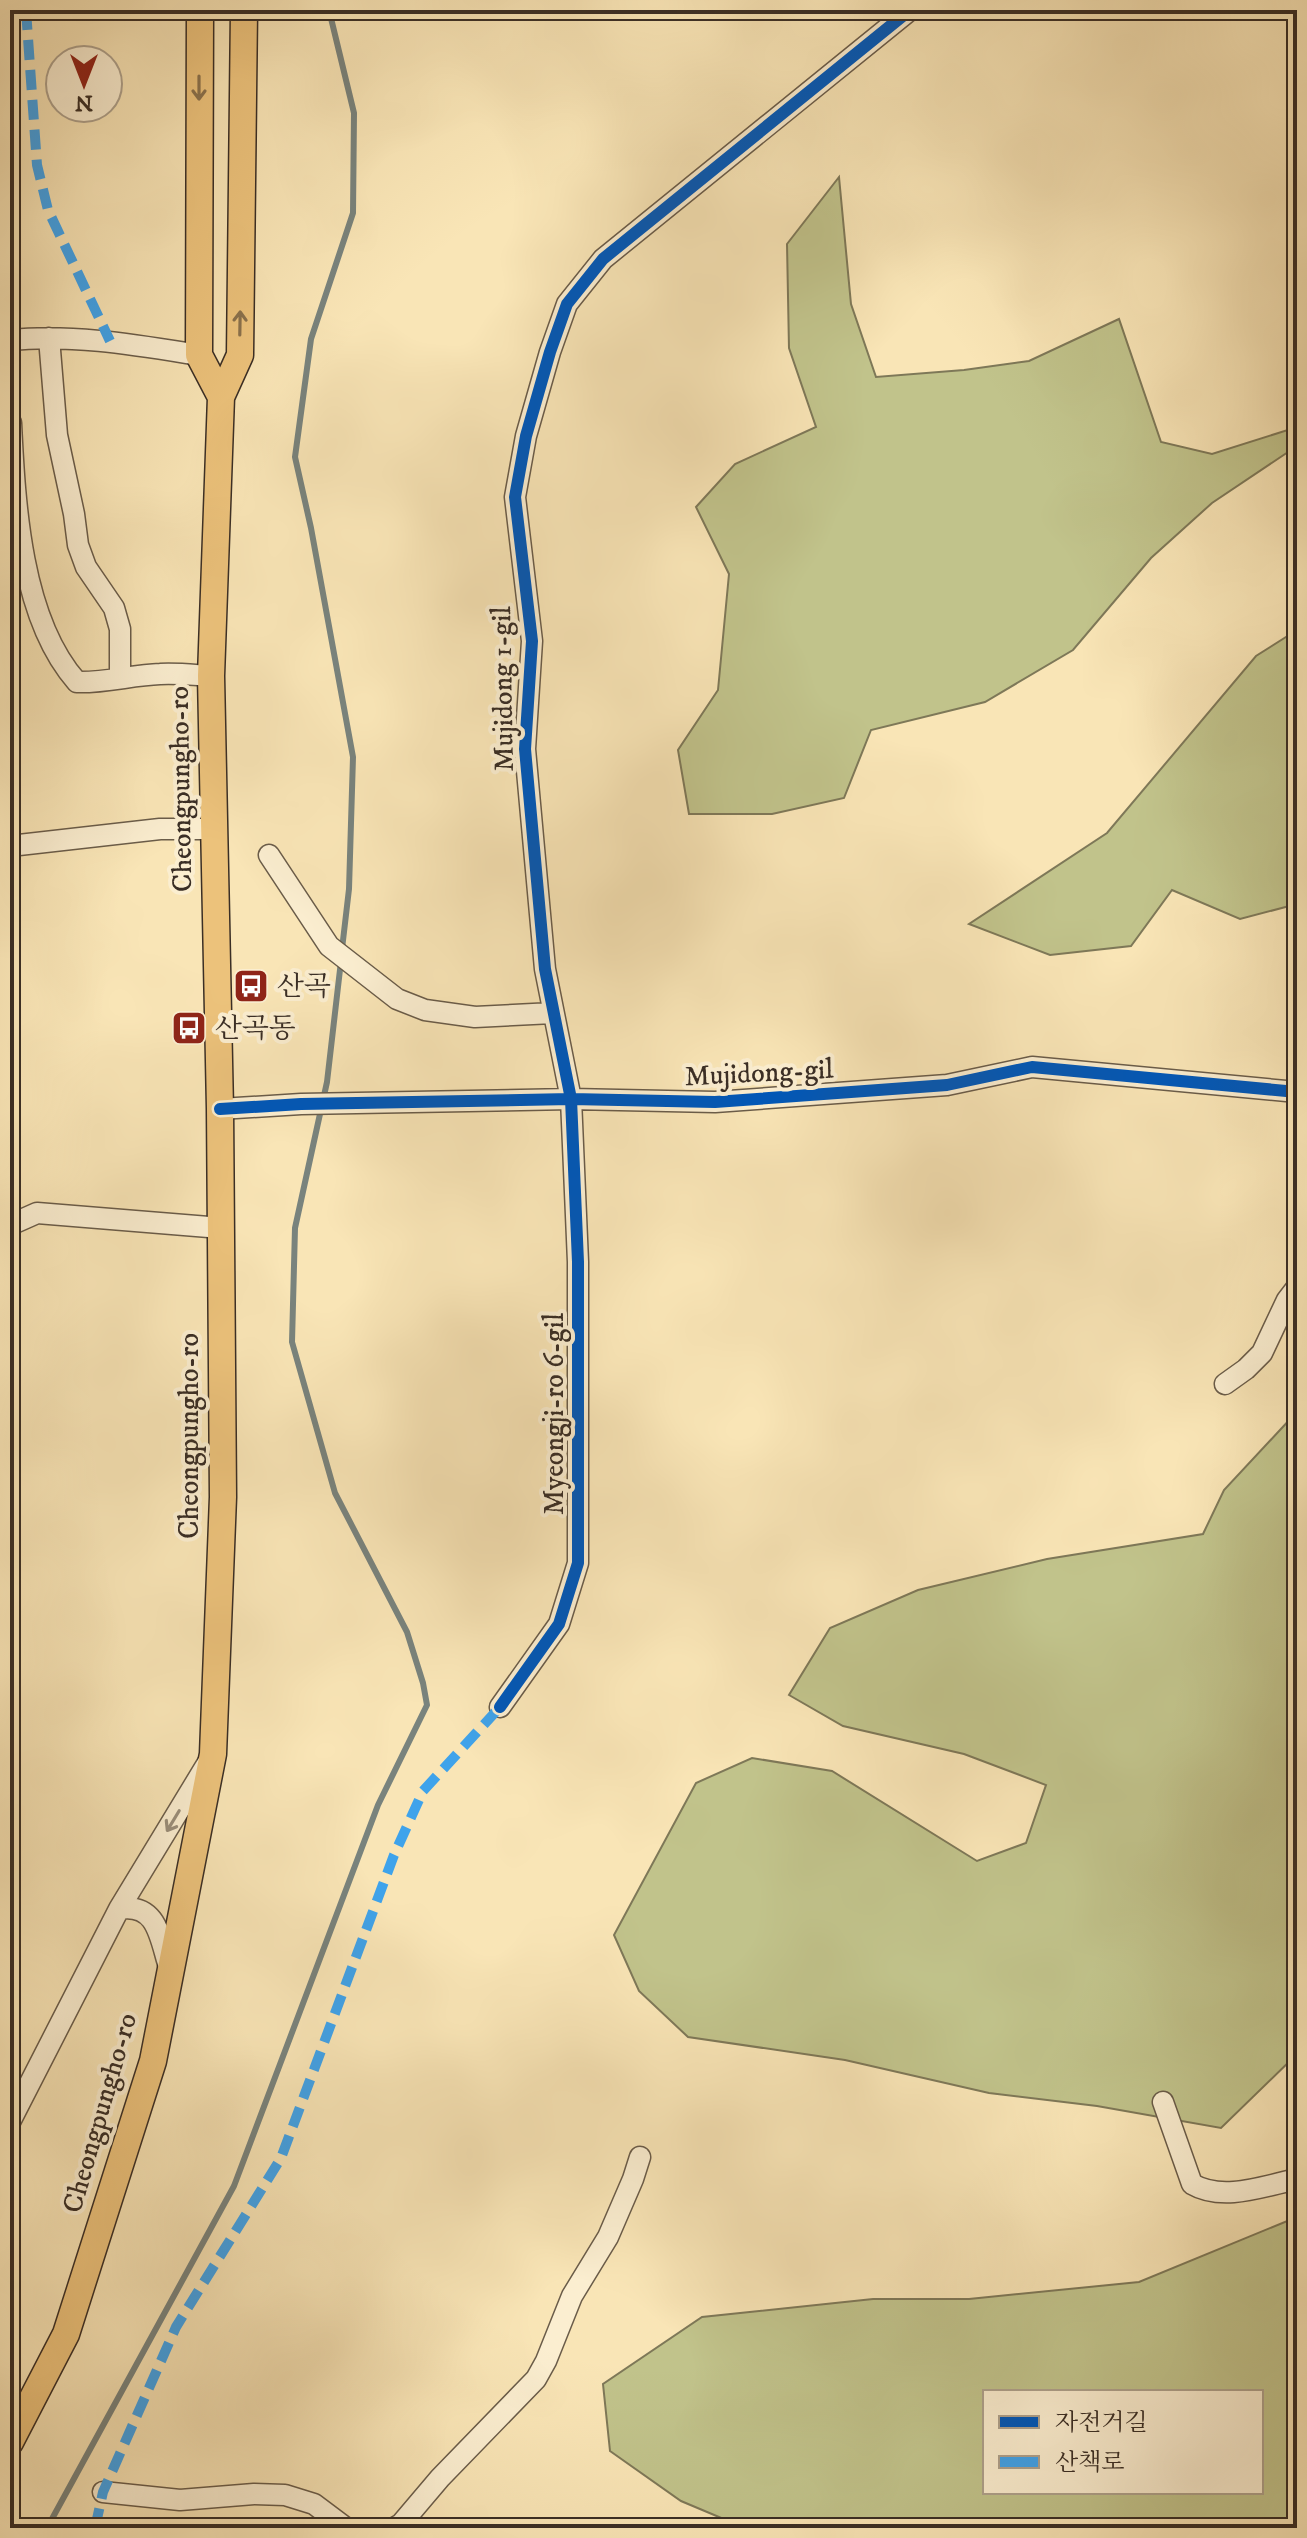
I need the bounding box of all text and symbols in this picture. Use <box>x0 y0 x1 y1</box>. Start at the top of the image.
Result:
north arrow <box>44 44 124 124</box>
one-way arrow <box>191 74 207 101</box>
text: N <box>75 89 93 116</box>
one-way arrow <box>233 310 248 337</box>
street label: Mujidong 1-gil <box>484 605 522 772</box>
street label: Cheongpungho-ro <box>162 686 200 892</box>
bus stop icon: 산곡 <box>232 967 270 1005</box>
place label: 산곡 <box>277 969 331 1004</box>
bus stop icon: 산곡동 <box>170 1009 208 1047</box>
place label: 산곡동 <box>215 1011 296 1046</box>
street label: Mujidong-gil <box>684 1052 835 1094</box>
street label: Myeongji-ro 6-gil <box>537 1312 572 1515</box>
street label: Cheongpungho-ro <box>172 1333 207 1539</box>
one-way arrow <box>165 1809 181 1832</box>
street label: Cheongpungho-ro <box>55 2009 145 2217</box>
legend <box>983 2390 1263 2494</box>
text: 자전거길 <box>1055 2408 1148 2438</box>
text: 산책로 <box>1055 2448 1125 2478</box>

